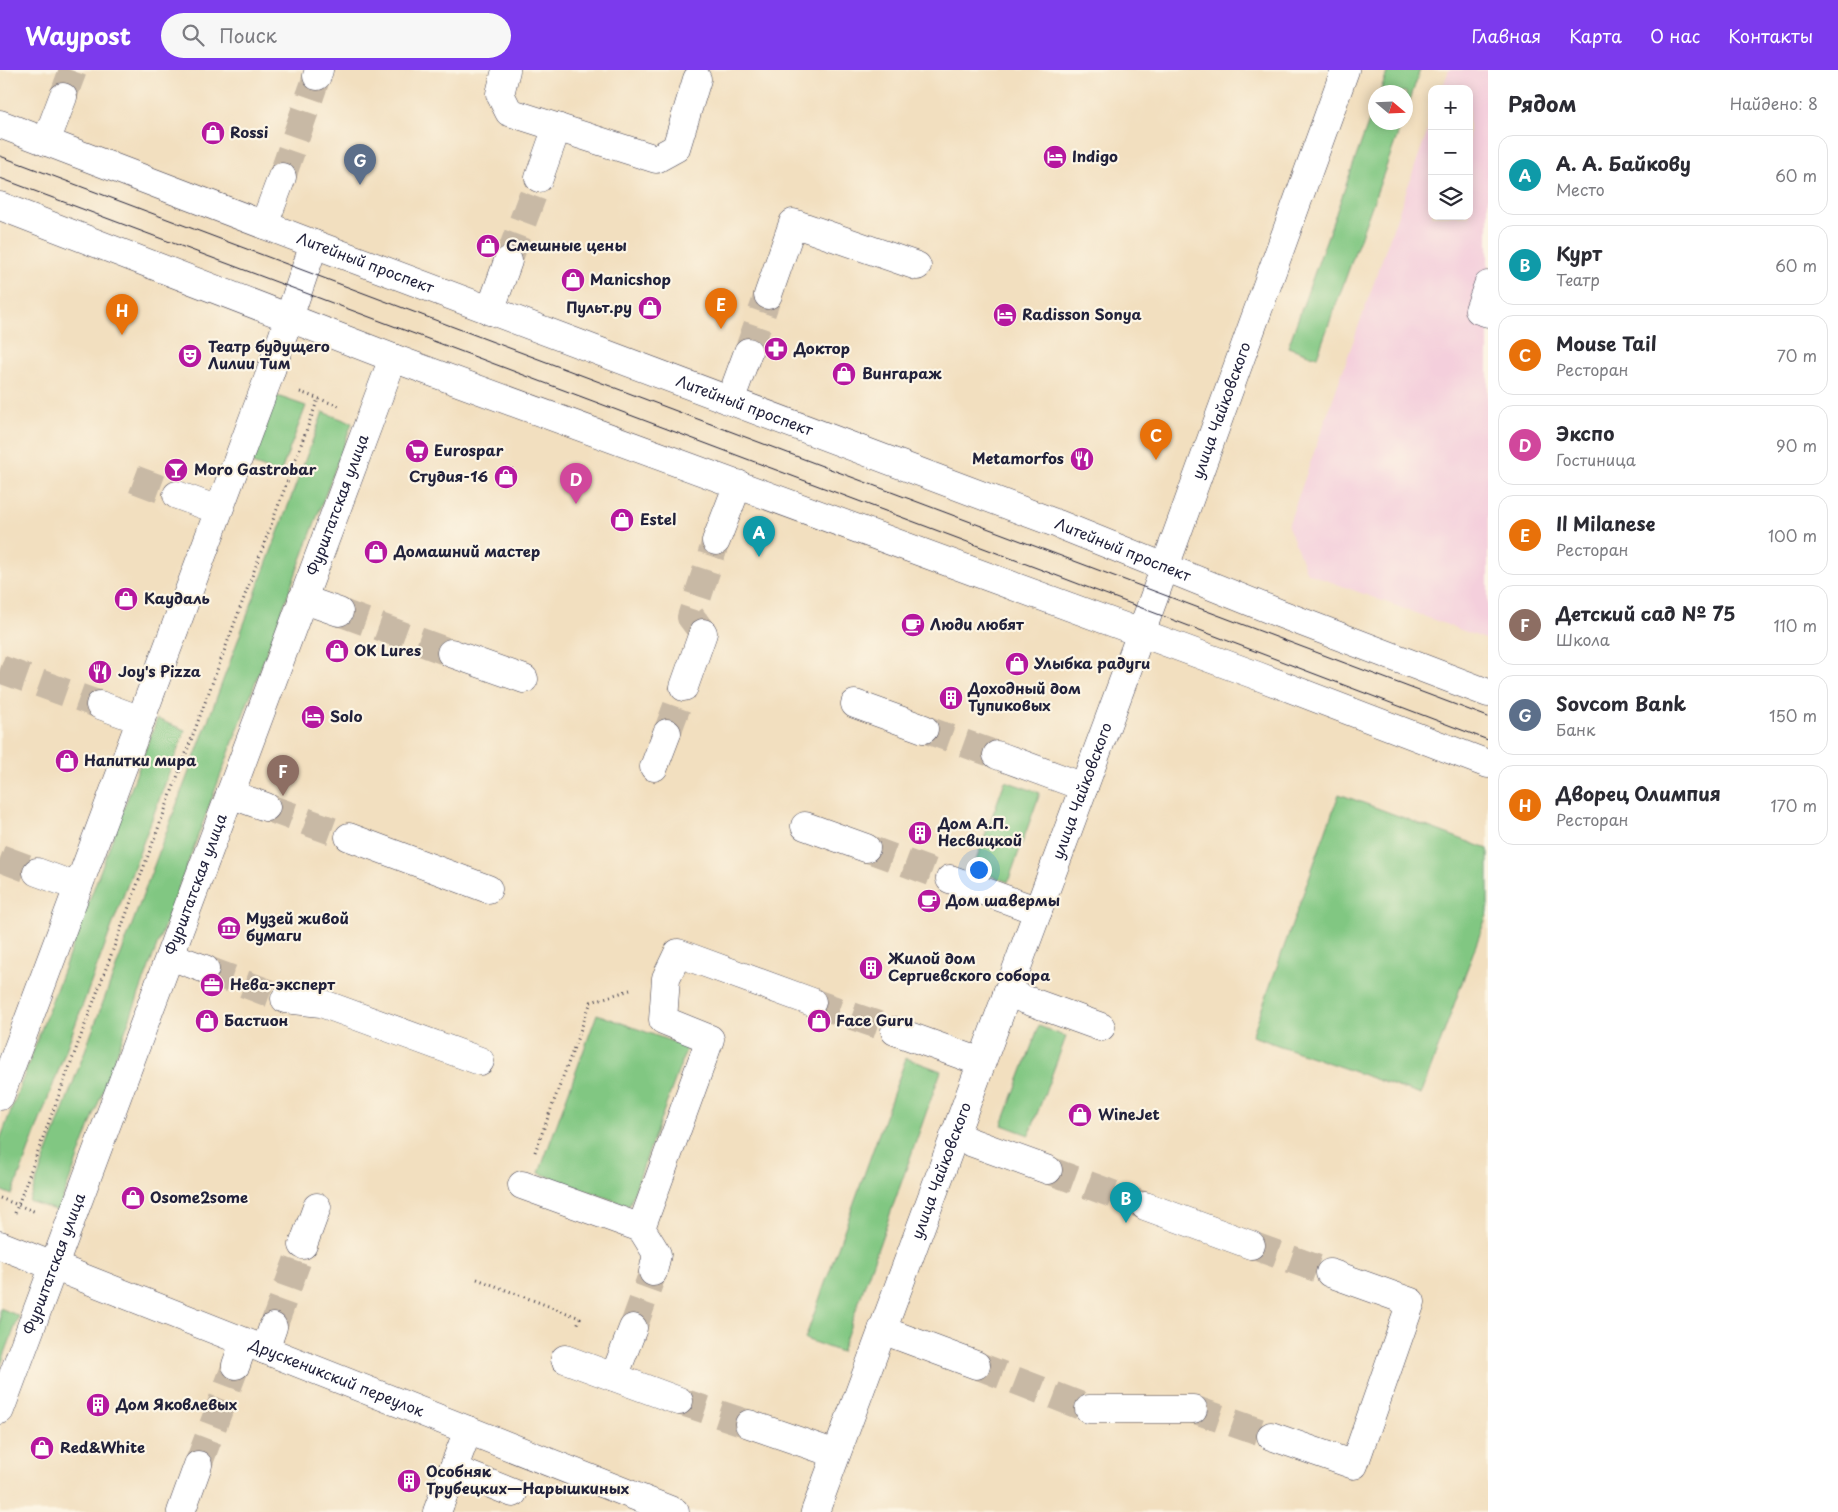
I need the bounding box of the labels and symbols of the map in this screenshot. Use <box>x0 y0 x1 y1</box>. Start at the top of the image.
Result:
north arrow <box>1368 85 1413 130</box>
shop icon: Rossi <box>200 120 226 146</box>
place label: Rossi <box>230 120 269 143</box>
pin: G <box>344 144 376 185</box>
hotel icon: Indigo <box>1042 144 1068 170</box>
place label: Indigo <box>1072 144 1118 167</box>
street label: Литейный проспект <box>294 226 438 298</box>
shop icon: Смешные цены <box>475 233 501 259</box>
place label: Смешные цены <box>506 233 627 256</box>
shop icon: Manicshop <box>560 267 586 293</box>
place label: Manicshop <box>590 267 671 290</box>
pin: E <box>705 288 737 329</box>
pin: H <box>106 294 138 335</box>
place label: Пульт.ру <box>566 295 632 318</box>
shop icon: Пульт.ру <box>637 295 663 321</box>
hotel icon: Radisson Sonya <box>992 302 1018 328</box>
place label: Radisson Sonya <box>1022 302 1142 325</box>
place label: Театр будущего Лилии Тим <box>208 334 330 374</box>
pharmacy icon: Доктор <box>763 336 789 362</box>
place label: Доктор <box>793 336 850 359</box>
street label: улица Чайковского <box>1185 338 1256 482</box>
theatre icon: Театр будущего Лилии Тим <box>177 343 203 369</box>
shop icon: Вингараж <box>831 361 857 387</box>
place label: Вингараж <box>862 361 942 384</box>
street label: Литейный проспект <box>673 368 817 441</box>
pin: C <box>1140 419 1172 460</box>
street label: Фурштатская улица <box>300 430 374 579</box>
supermarket icon: Eurospar <box>404 438 430 464</box>
place label: Eurospar <box>434 438 504 461</box>
place label: Metamorfos <box>972 446 1064 469</box>
restaurant icon: Metamorfos <box>1069 446 1095 472</box>
bar icon: Moro Gastrobar <box>163 457 189 483</box>
place label: Moro Gastrobar <box>194 457 317 480</box>
pin: D <box>560 463 592 504</box>
place label: Студия-16 <box>409 464 488 487</box>
shop icon: Студия-16 <box>493 464 519 490</box>
shop icon: Estel <box>609 507 635 533</box>
place label: Estel <box>640 507 676 530</box>
street label: Литейный проспект <box>1052 511 1195 587</box>
pin: A <box>743 516 775 557</box>
shop icon: Домашний мастер <box>363 539 389 565</box>
place label: Домашний мастер <box>393 539 540 562</box>
shop icon: Каудаль <box>113 586 139 612</box>
place label: Каудаль <box>144 586 210 609</box>
cafe icon: Люди любят <box>900 612 926 638</box>
place label: Люди любят <box>930 612 1025 635</box>
shop icon: OK Lures <box>324 638 350 664</box>
place label: OK Lures <box>354 638 421 661</box>
shop icon: Улыбка радуги <box>1004 651 1030 677</box>
place label: Улыбка радуги <box>1033 651 1150 674</box>
restaurant icon: Joy's Pizza <box>87 659 113 685</box>
place label: Joy's Pizza <box>118 659 201 682</box>
place label: Доходный дом Тупиковых <box>967 676 1081 716</box>
building icon: Доходный дом Тупиковых <box>938 685 964 711</box>
hotel icon: Solo <box>300 704 326 730</box>
place label: Solo <box>330 704 362 727</box>
street label: улица Чайковского <box>1045 719 1117 862</box>
shop icon: Напитки мира <box>54 748 80 774</box>
place label: Напитки мира <box>84 748 197 771</box>
pin: F <box>267 755 299 796</box>
street label: Фурштатская улица <box>158 809 232 958</box>
place label: Дом А.П. Несвицкой <box>937 811 1022 851</box>
building icon: Дом А.П. Несвицкой <box>907 820 933 846</box>
your location <box>966 857 992 883</box>
cafe icon: Дом шавермы <box>916 888 942 914</box>
place label: Дом шавермы <box>945 888 1060 911</box>
place label: Музей живой бумаги <box>246 906 349 946</box>
museum icon: Музей живой бумаги <box>216 915 242 941</box>
place label: Жилой дом Сергиевского собора <box>887 946 1050 986</box>
building icon: Жилой дом Сергиевского собора <box>858 955 884 981</box>
office icon: Нева-эксперт <box>199 972 225 998</box>
place label: Нева-эксперт <box>230 972 336 995</box>
shop icon: Бастион <box>194 1008 220 1034</box>
place label: Бастион <box>224 1008 289 1031</box>
shop icon: Face Guru <box>806 1008 832 1034</box>
place label: Face Guru <box>836 1008 913 1031</box>
street label: улица Чайковского <box>904 1098 976 1242</box>
shop icon: WineJet <box>1067 1102 1093 1128</box>
place label: WineJet <box>1098 1102 1160 1125</box>
pin: B <box>1110 1182 1142 1223</box>
shop icon: Osome2some <box>120 1185 146 1211</box>
place label: Osome2some <box>150 1185 248 1208</box>
street label: Фурштатская улица <box>16 1189 90 1337</box>
street label: Друскеникский переулок <box>246 1331 428 1422</box>
building icon: Дом Яковлевых <box>85 1392 111 1418</box>
place label: Дом Яковлевых <box>115 1392 238 1415</box>
shop icon: Red&White <box>29 1435 55 1461</box>
place label: Red&White <box>60 1435 145 1458</box>
place label: Особняк Трубецких—Нарышкиных <box>426 1459 630 1499</box>
building icon: Особняк Трубецких—Нарышкиных <box>396 1468 422 1494</box>

